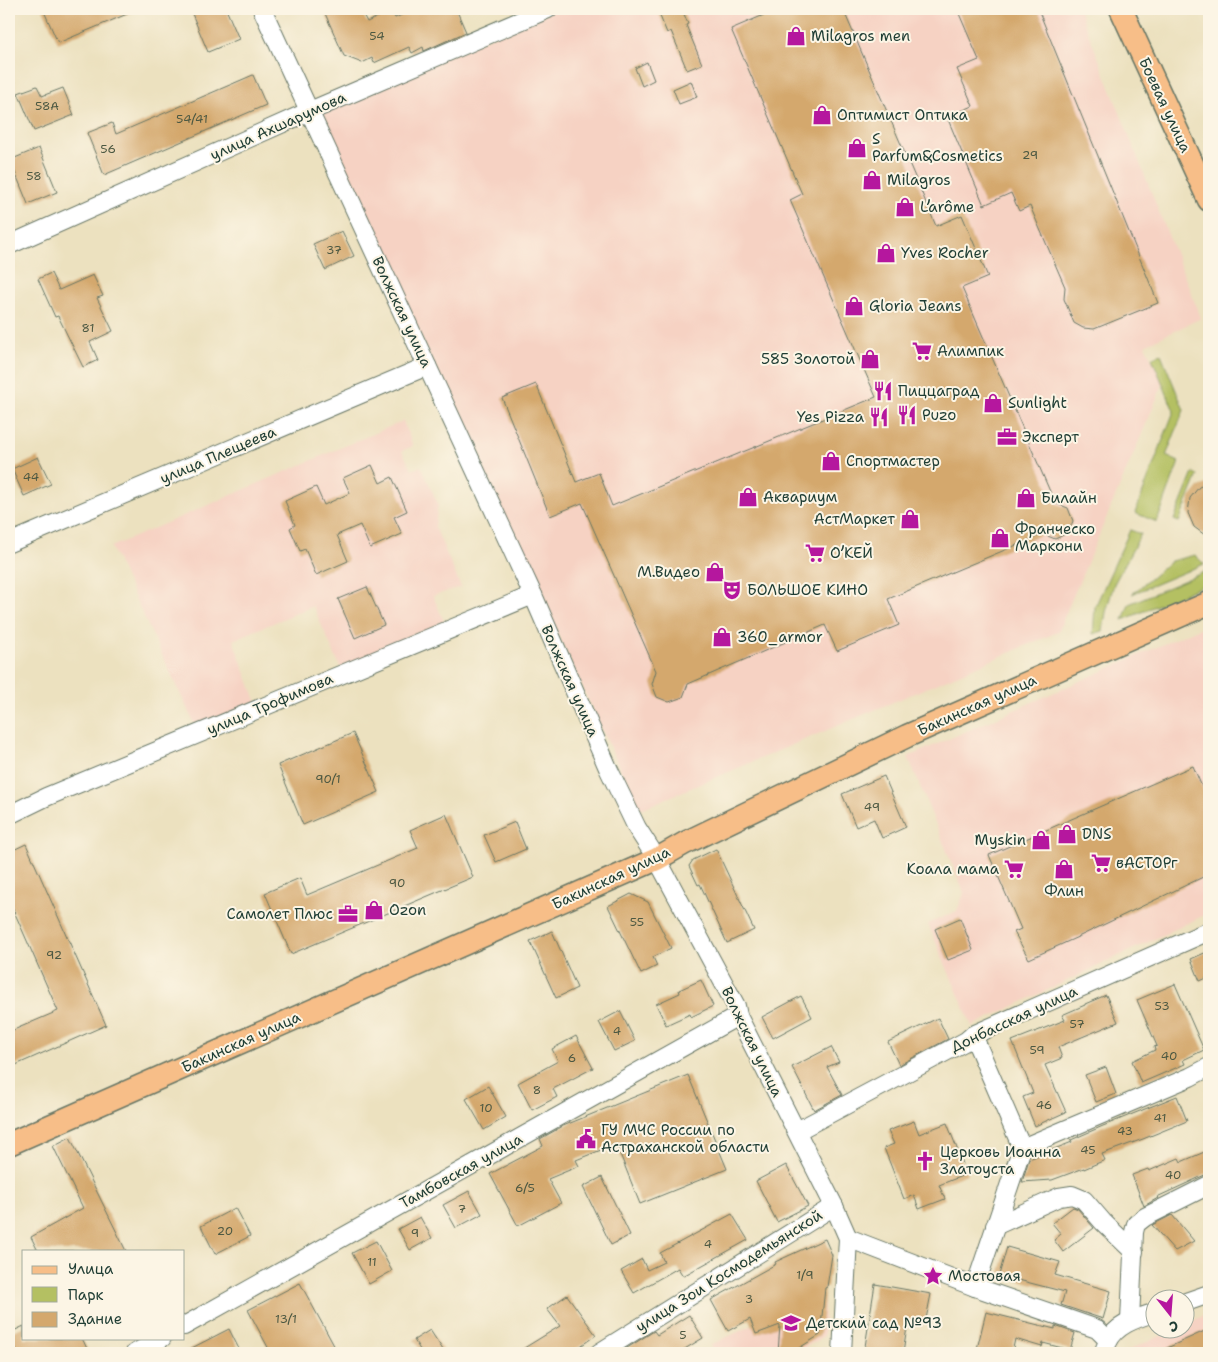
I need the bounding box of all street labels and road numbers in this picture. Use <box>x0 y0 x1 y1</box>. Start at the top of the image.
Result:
street label: Боевая улица <box>1134 54 1196 157</box>
street label: улица Ахшарумова <box>207 87 350 165</box>
street label: Волжская улица <box>368 253 437 371</box>
street label: улица Плещеева <box>157 421 280 489</box>
street label: Волжская улица <box>536 622 604 741</box>
street label: улица Трофимова <box>204 668 337 740</box>
street label: Бакинская улица <box>914 669 1040 740</box>
street label: Бакинская улица <box>549 842 674 914</box>
street label: Донбасская улица <box>947 981 1081 1057</box>
street label: Волжская улица <box>717 984 788 1101</box>
street label: Бакинская улица <box>178 1006 304 1077</box>
street label: Тамбовская улица <box>396 1129 527 1213</box>
street label: улица Зои Космодемьянской <box>632 1205 826 1337</box>

